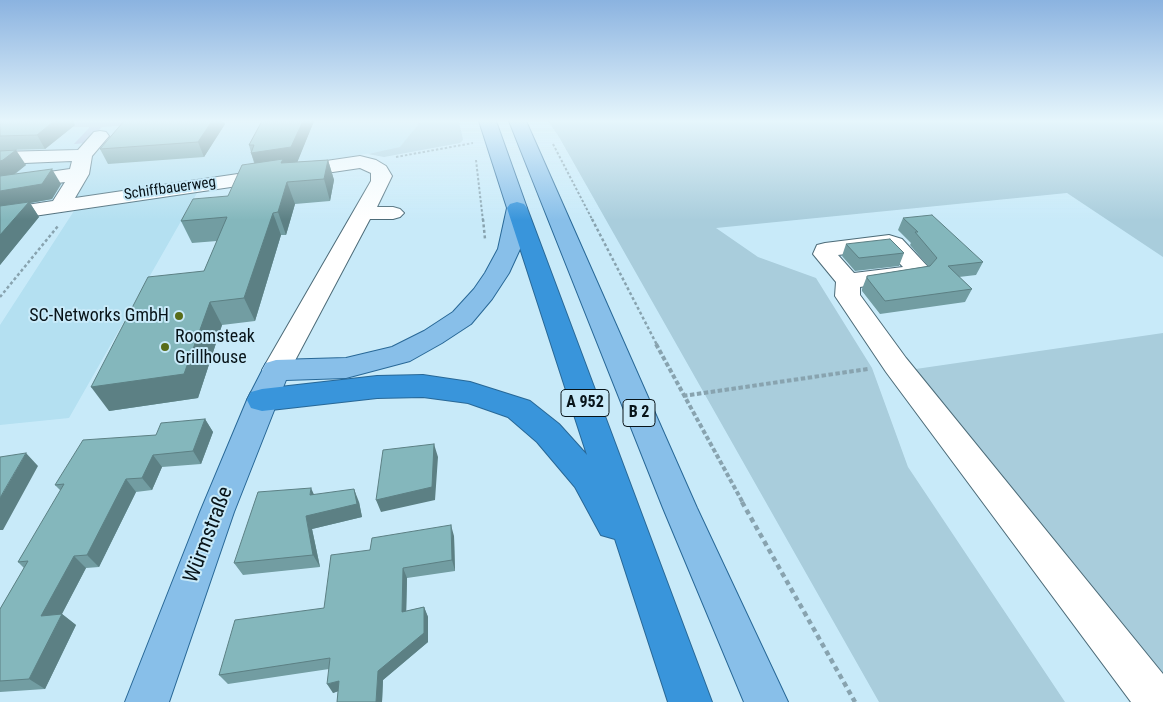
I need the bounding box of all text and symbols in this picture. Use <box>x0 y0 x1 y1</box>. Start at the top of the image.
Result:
street label: Schiffbauerweg <box>123 174 217 204</box>
place label: SC-Networks GmbH <box>29 305 169 327</box>
marker: SC-Networks GmbH <box>173 310 185 322</box>
place label: Roomsteak Grillhouse <box>175 326 255 368</box>
marker: Roomsteak Grillhouse <box>159 341 171 353</box>
road number: A 952 <box>561 389 609 416</box>
road number: B 2 <box>623 399 655 426</box>
street label: Würmstraße <box>179 483 239 587</box>

